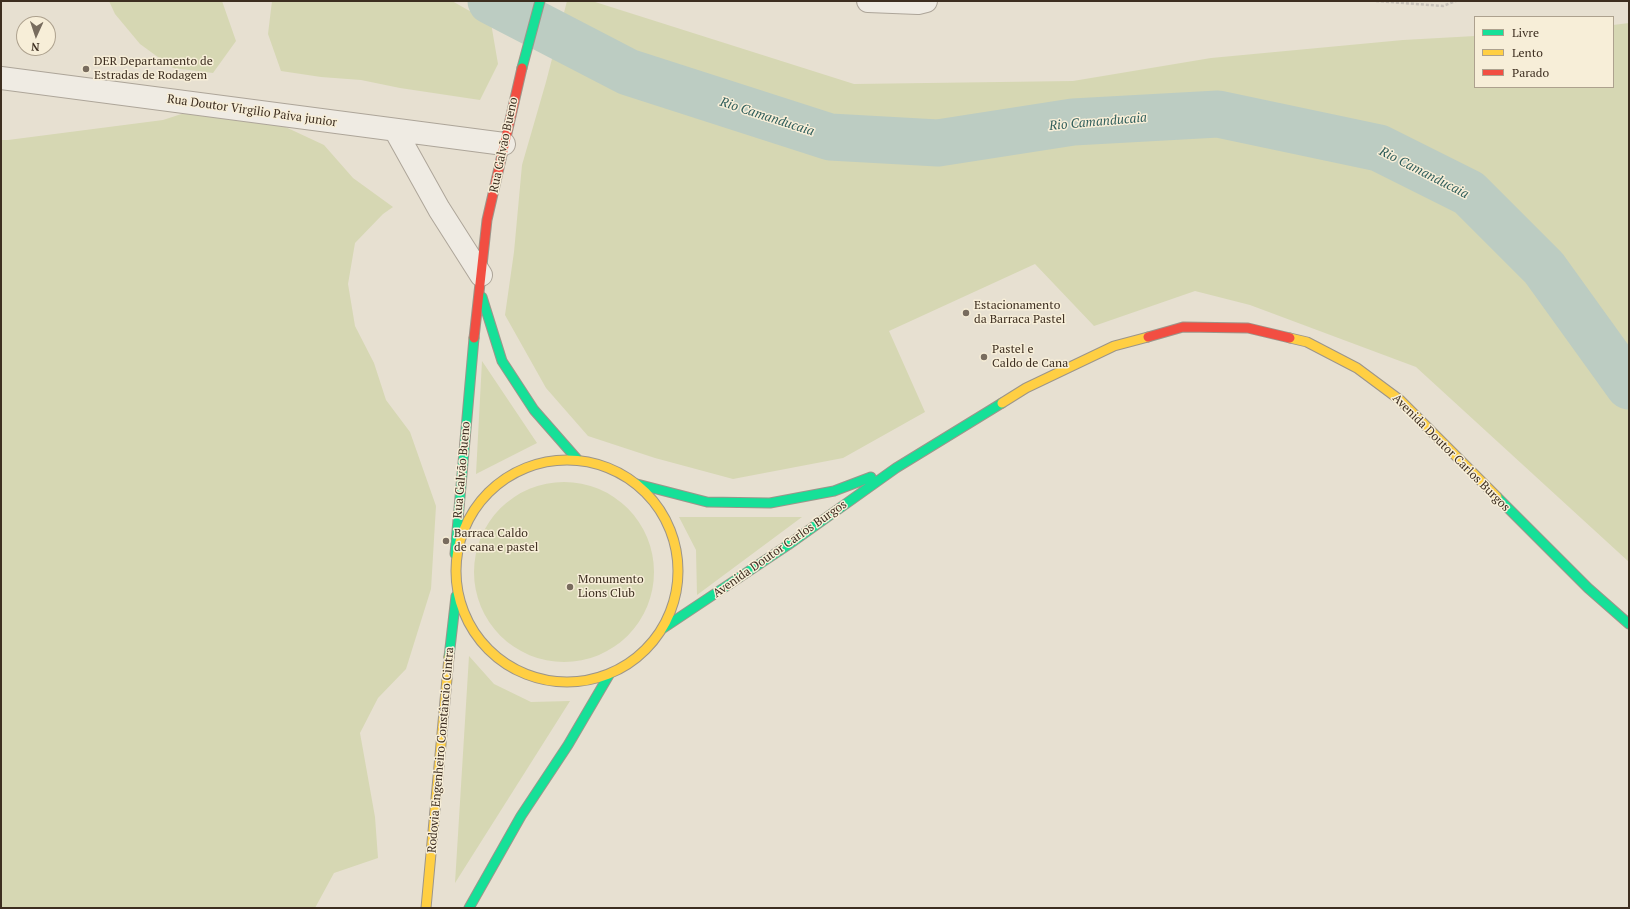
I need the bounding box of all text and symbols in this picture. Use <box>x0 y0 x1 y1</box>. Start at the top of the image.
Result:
north arrow <box>16 16 56 56</box>
legend <box>1474 16 1614 88</box>
text: Livre <box>1512 25 1539 40</box>
text: N <box>31 40 40 54</box>
text: Lento <box>1512 45 1543 60</box>
place label: DER Departamento de Estradas de Rodagem <box>94 55 213 83</box>
marker: DER Departamento de Estradas de Rodagem <box>81 64 91 74</box>
text: Parado <box>1512 65 1549 80</box>
street label: Rua Doutor Virgilio Paiva junior <box>166 92 338 130</box>
water label: Rio Camanducaia <box>718 94 816 140</box>
street label: Rua Galvão Bueno <box>487 96 521 194</box>
water label: Rio Camanducaia <box>1048 110 1148 134</box>
water label: Rio Camanducaia <box>1377 144 1471 202</box>
place label: Estacionamento da Barraca Pastel <box>974 299 1065 327</box>
marker: Estacionamento da Barraca Pastel <box>961 308 971 318</box>
place label: Pastel e Caldo de Cana <box>992 343 1068 371</box>
marker: Pastel e Caldo de Cana <box>979 352 989 362</box>
street label: Avenida Doutor Carlos Burgos <box>1389 391 1513 515</box>
street label: Rua Galvão Bueno <box>451 421 473 519</box>
street label: Avenida Doutor Carlos Burgos <box>710 497 850 601</box>
place label: Barraca Caldo de cana e pastel <box>454 527 538 555</box>
marker: Barraca Caldo de cana e pastel <box>441 536 451 546</box>
place label: Monumento Lions Club <box>578 573 644 601</box>
marker: Monumento Lions Club <box>565 582 575 592</box>
street label: Rodovia Engenheiro Constâncio Cintra <box>425 646 457 854</box>

